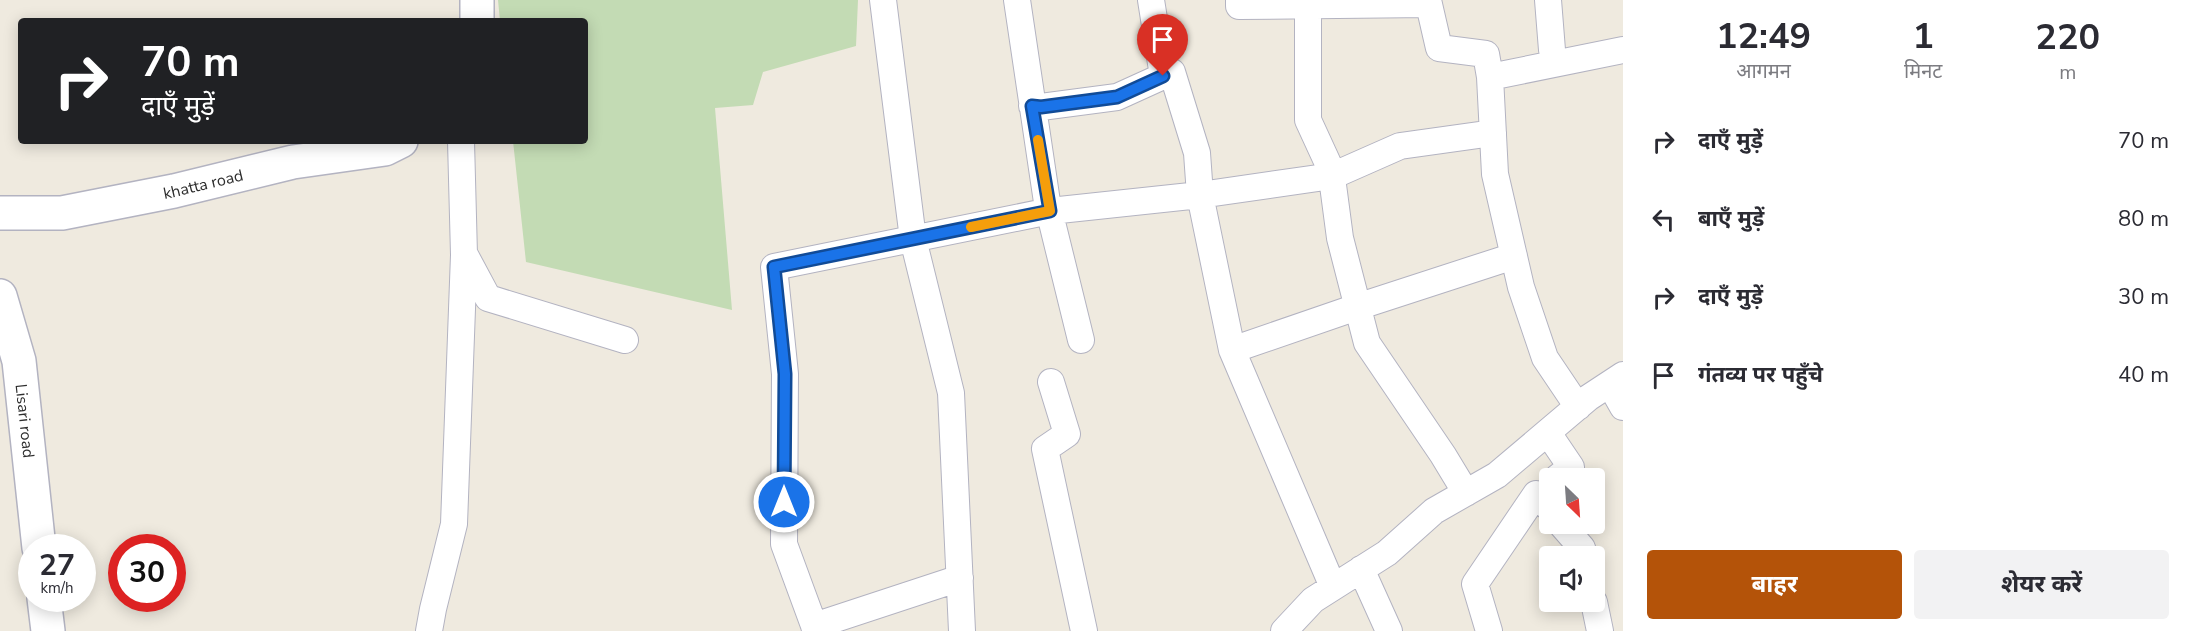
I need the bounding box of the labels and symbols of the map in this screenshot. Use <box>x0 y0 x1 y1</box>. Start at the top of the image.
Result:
pin <box>1137 14 1188 76</box>
street label: khatta road <box>161 165 245 205</box>
street label: Lisari road <box>10 383 39 459</box>
north arrow <box>1539 468 1605 534</box>
position arrow <box>752 470 816 534</box>
speed limit sign: 30 <box>108 534 186 612</box>

